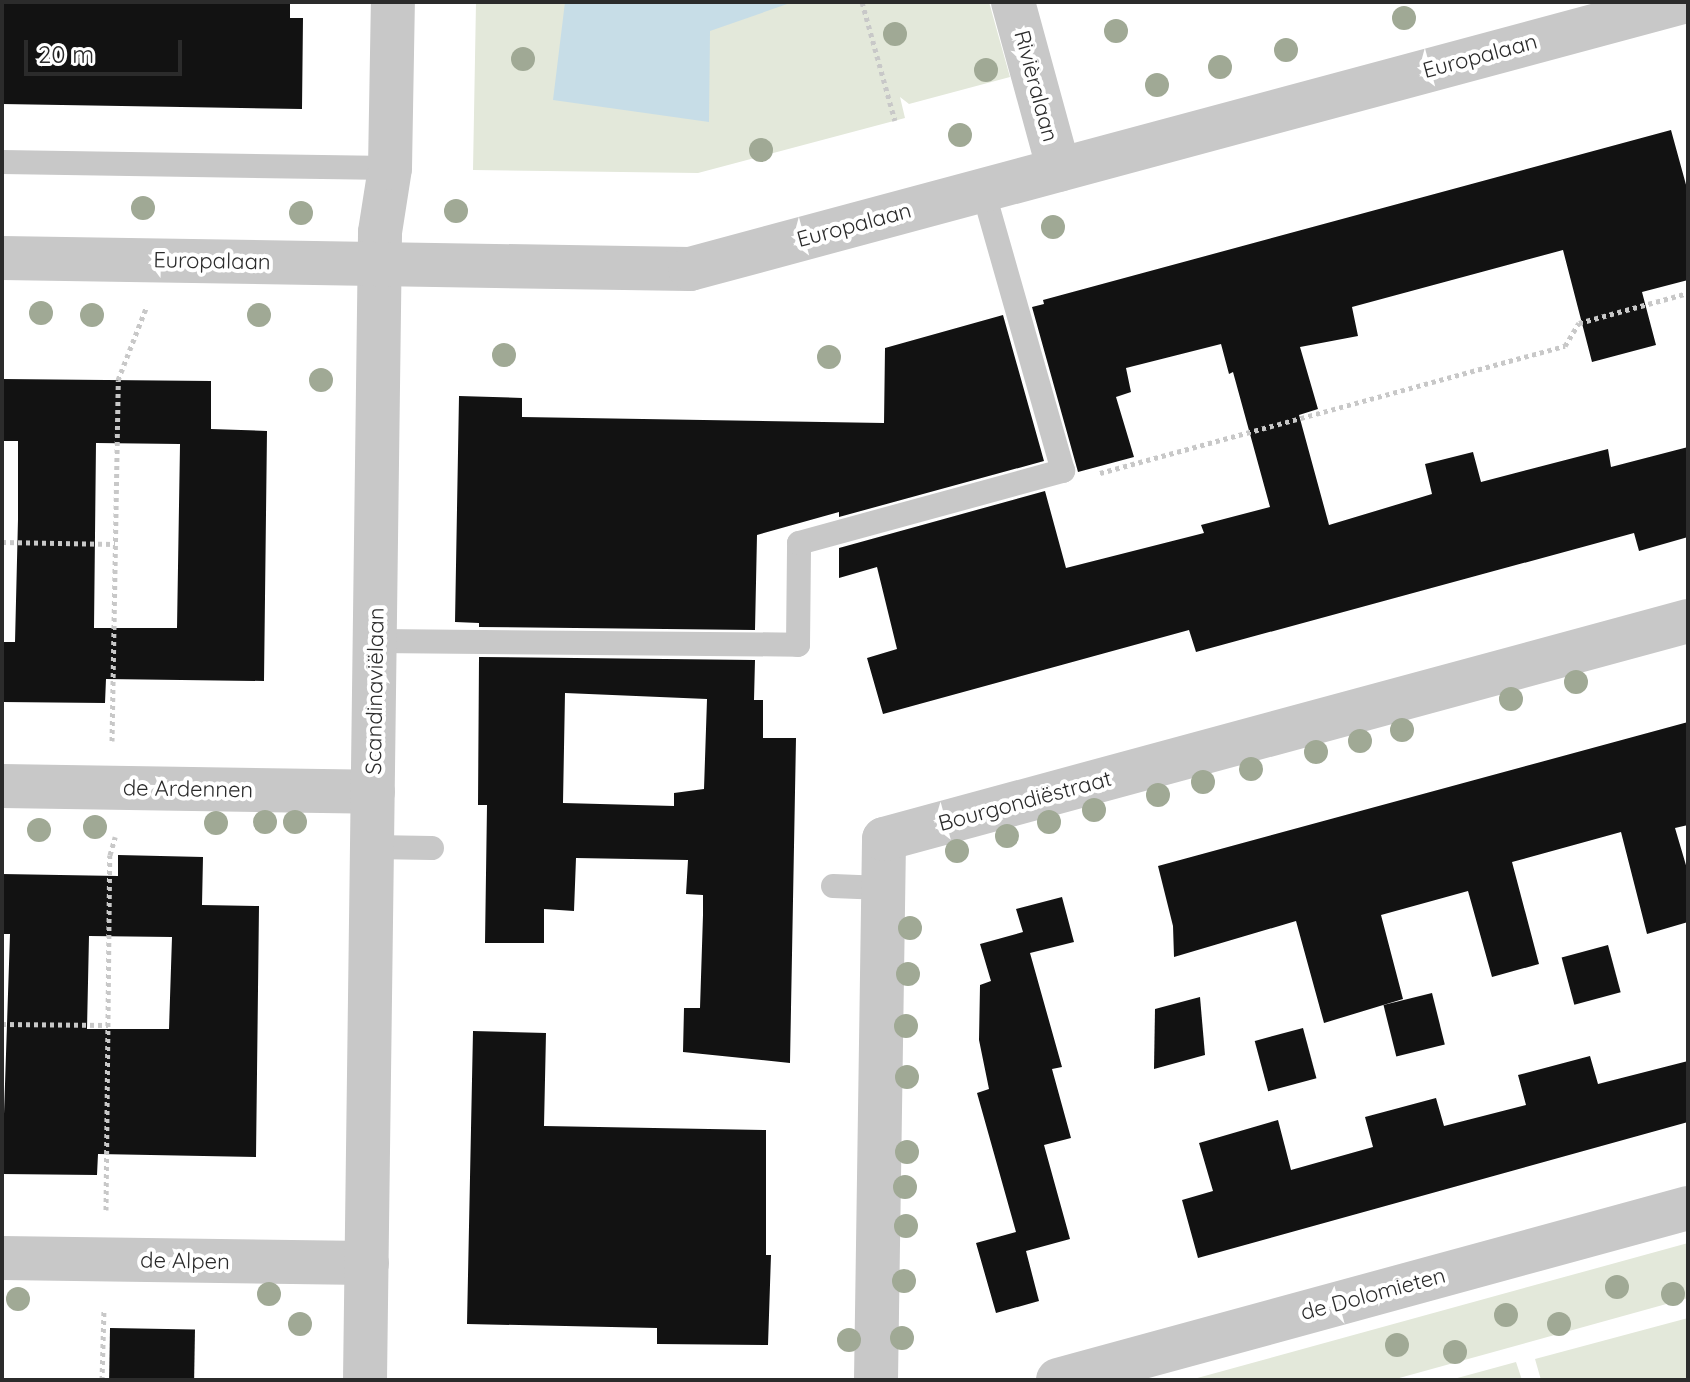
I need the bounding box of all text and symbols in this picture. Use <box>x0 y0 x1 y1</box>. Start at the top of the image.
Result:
scale bar <box>28 24 186 74</box>
street label: Rivièralaan <box>1008 27 1064 145</box>
street label: Europalaan <box>1420 28 1540 84</box>
text: 20 m <box>38 39 94 69</box>
street label: Europalaan <box>794 197 914 253</box>
street label: Europalaan <box>153 247 271 275</box>
street label: Scandinaviëlaan <box>360 607 390 775</box>
street label: Bourgondiëstraat <box>935 765 1115 837</box>
street label: de Ardennen <box>123 775 253 803</box>
street label: de Alpen <box>140 1247 230 1275</box>
street label: de Dolomieten <box>1298 1262 1448 1326</box>

